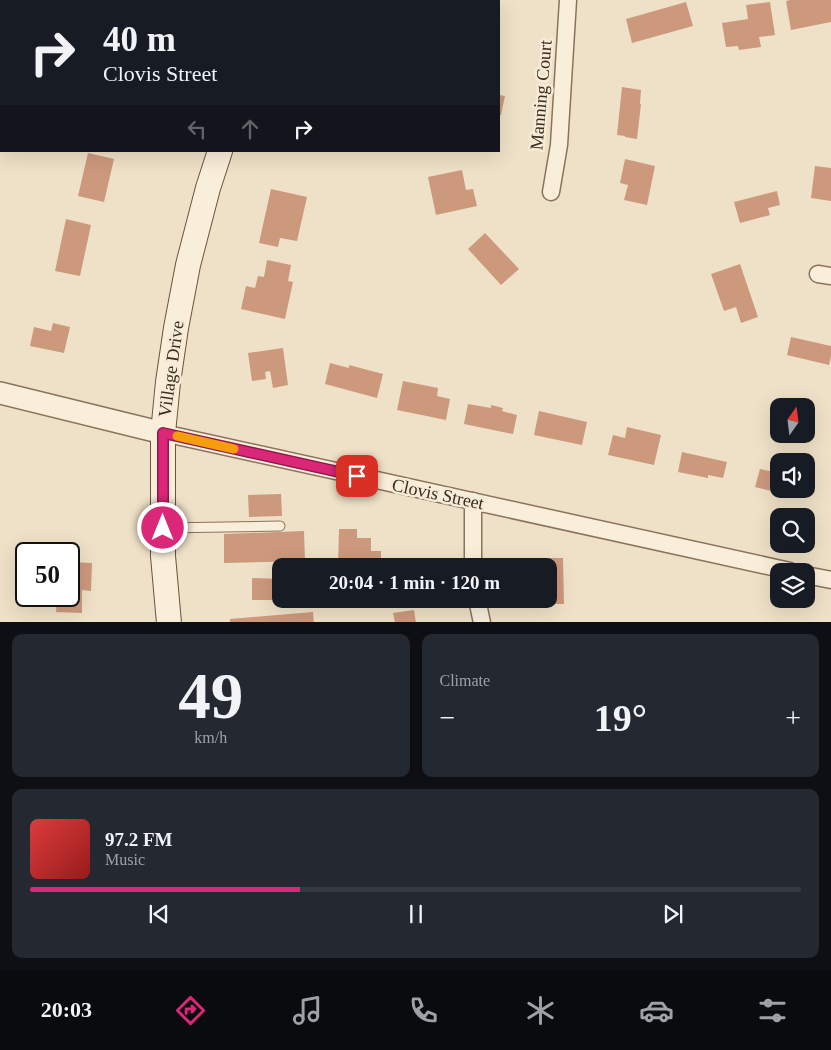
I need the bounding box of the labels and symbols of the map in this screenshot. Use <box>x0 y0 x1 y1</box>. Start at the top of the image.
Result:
street label: Manning Court <box>526 39 556 151</box>
street label: Village Drive <box>154 319 188 419</box>
north arrow <box>770 398 815 442</box>
pin <box>336 455 378 497</box>
street label: Clovis Street <box>390 474 486 514</box>
position arrow <box>136 501 188 553</box>
speed limit sign: 50 <box>15 542 80 607</box>

